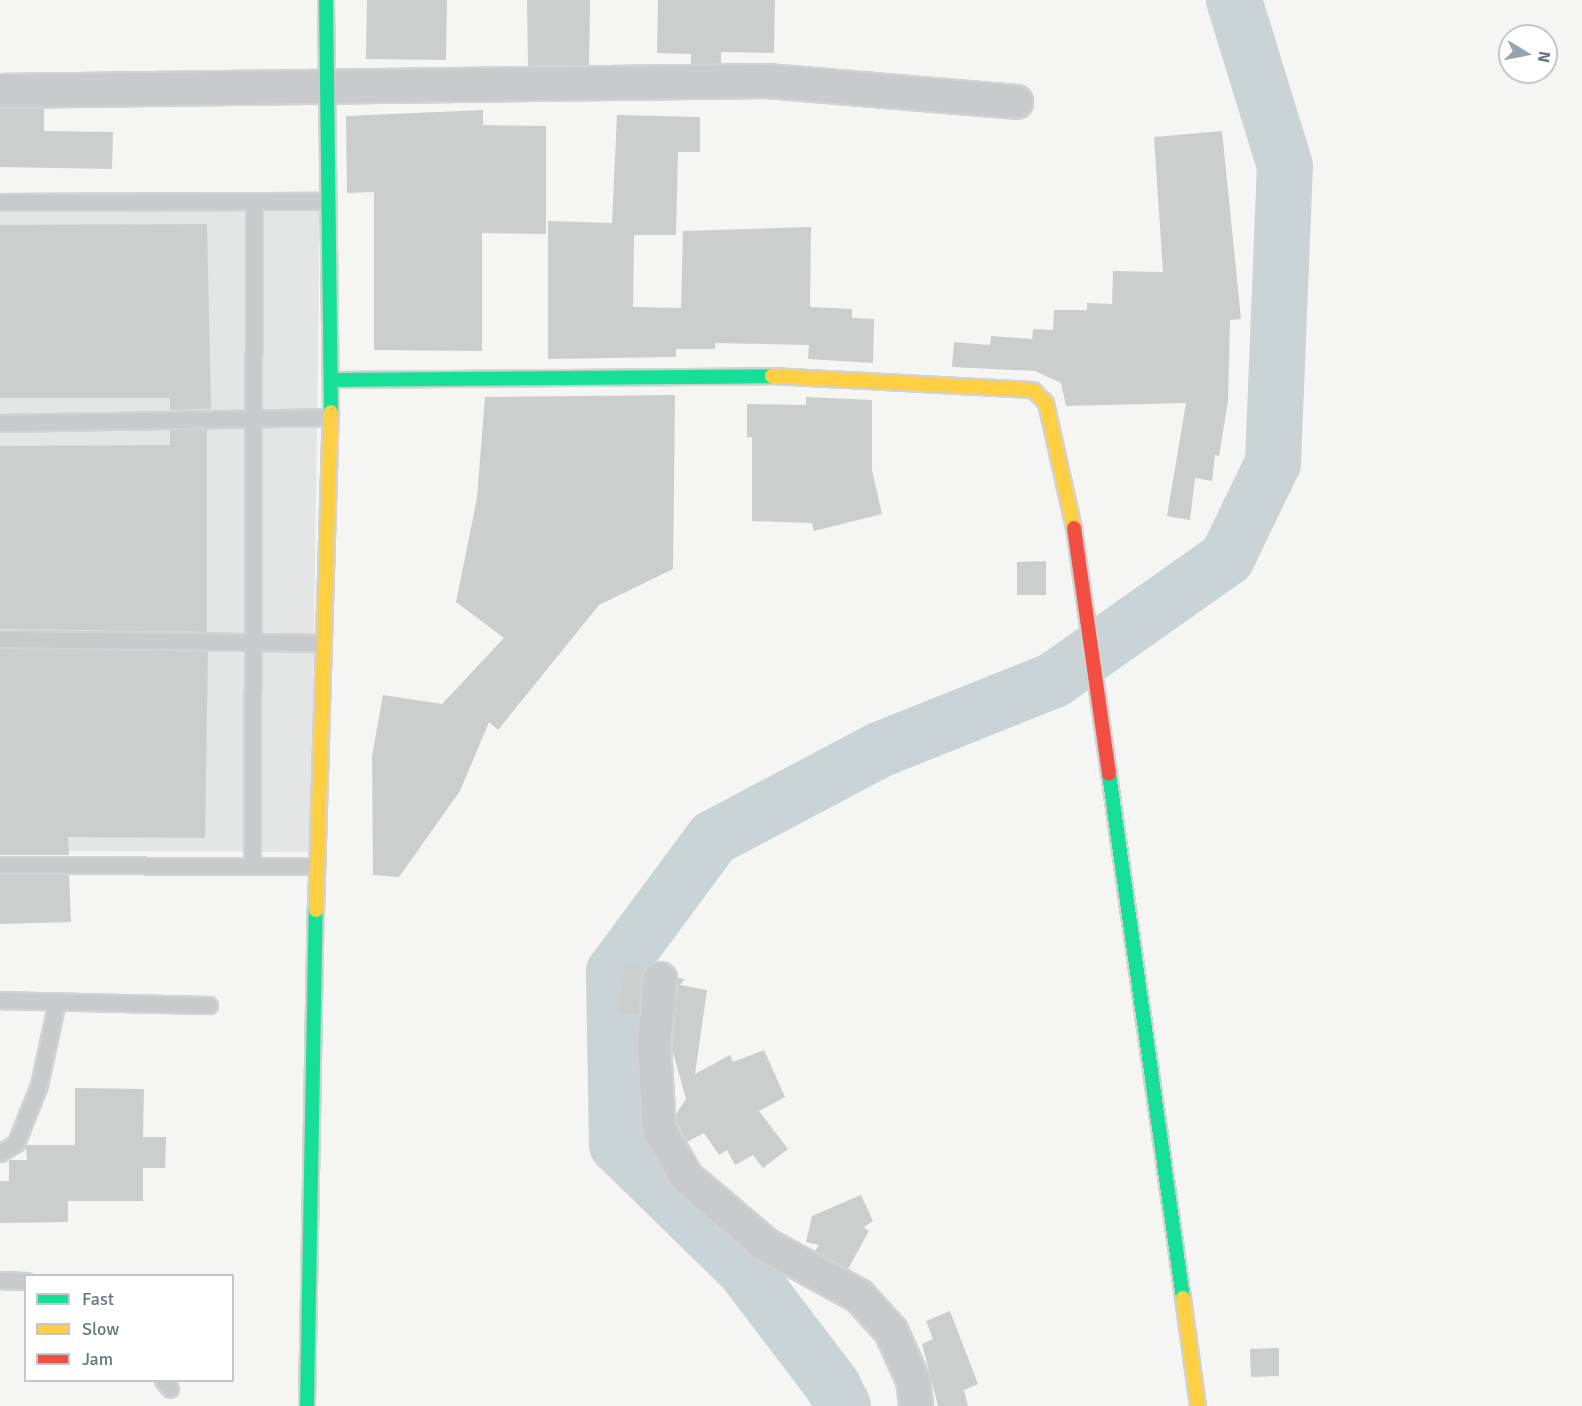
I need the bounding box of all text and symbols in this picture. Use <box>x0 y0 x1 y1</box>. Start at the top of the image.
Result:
north arrow <box>1498 24 1558 84</box>
text: N <box>1533 50 1555 64</box>
legend <box>24 1274 234 1382</box>
text: Fast <box>82 1288 114 1310</box>
text: Slow <box>82 1318 119 1340</box>
text: Jam <box>82 1348 113 1370</box>

